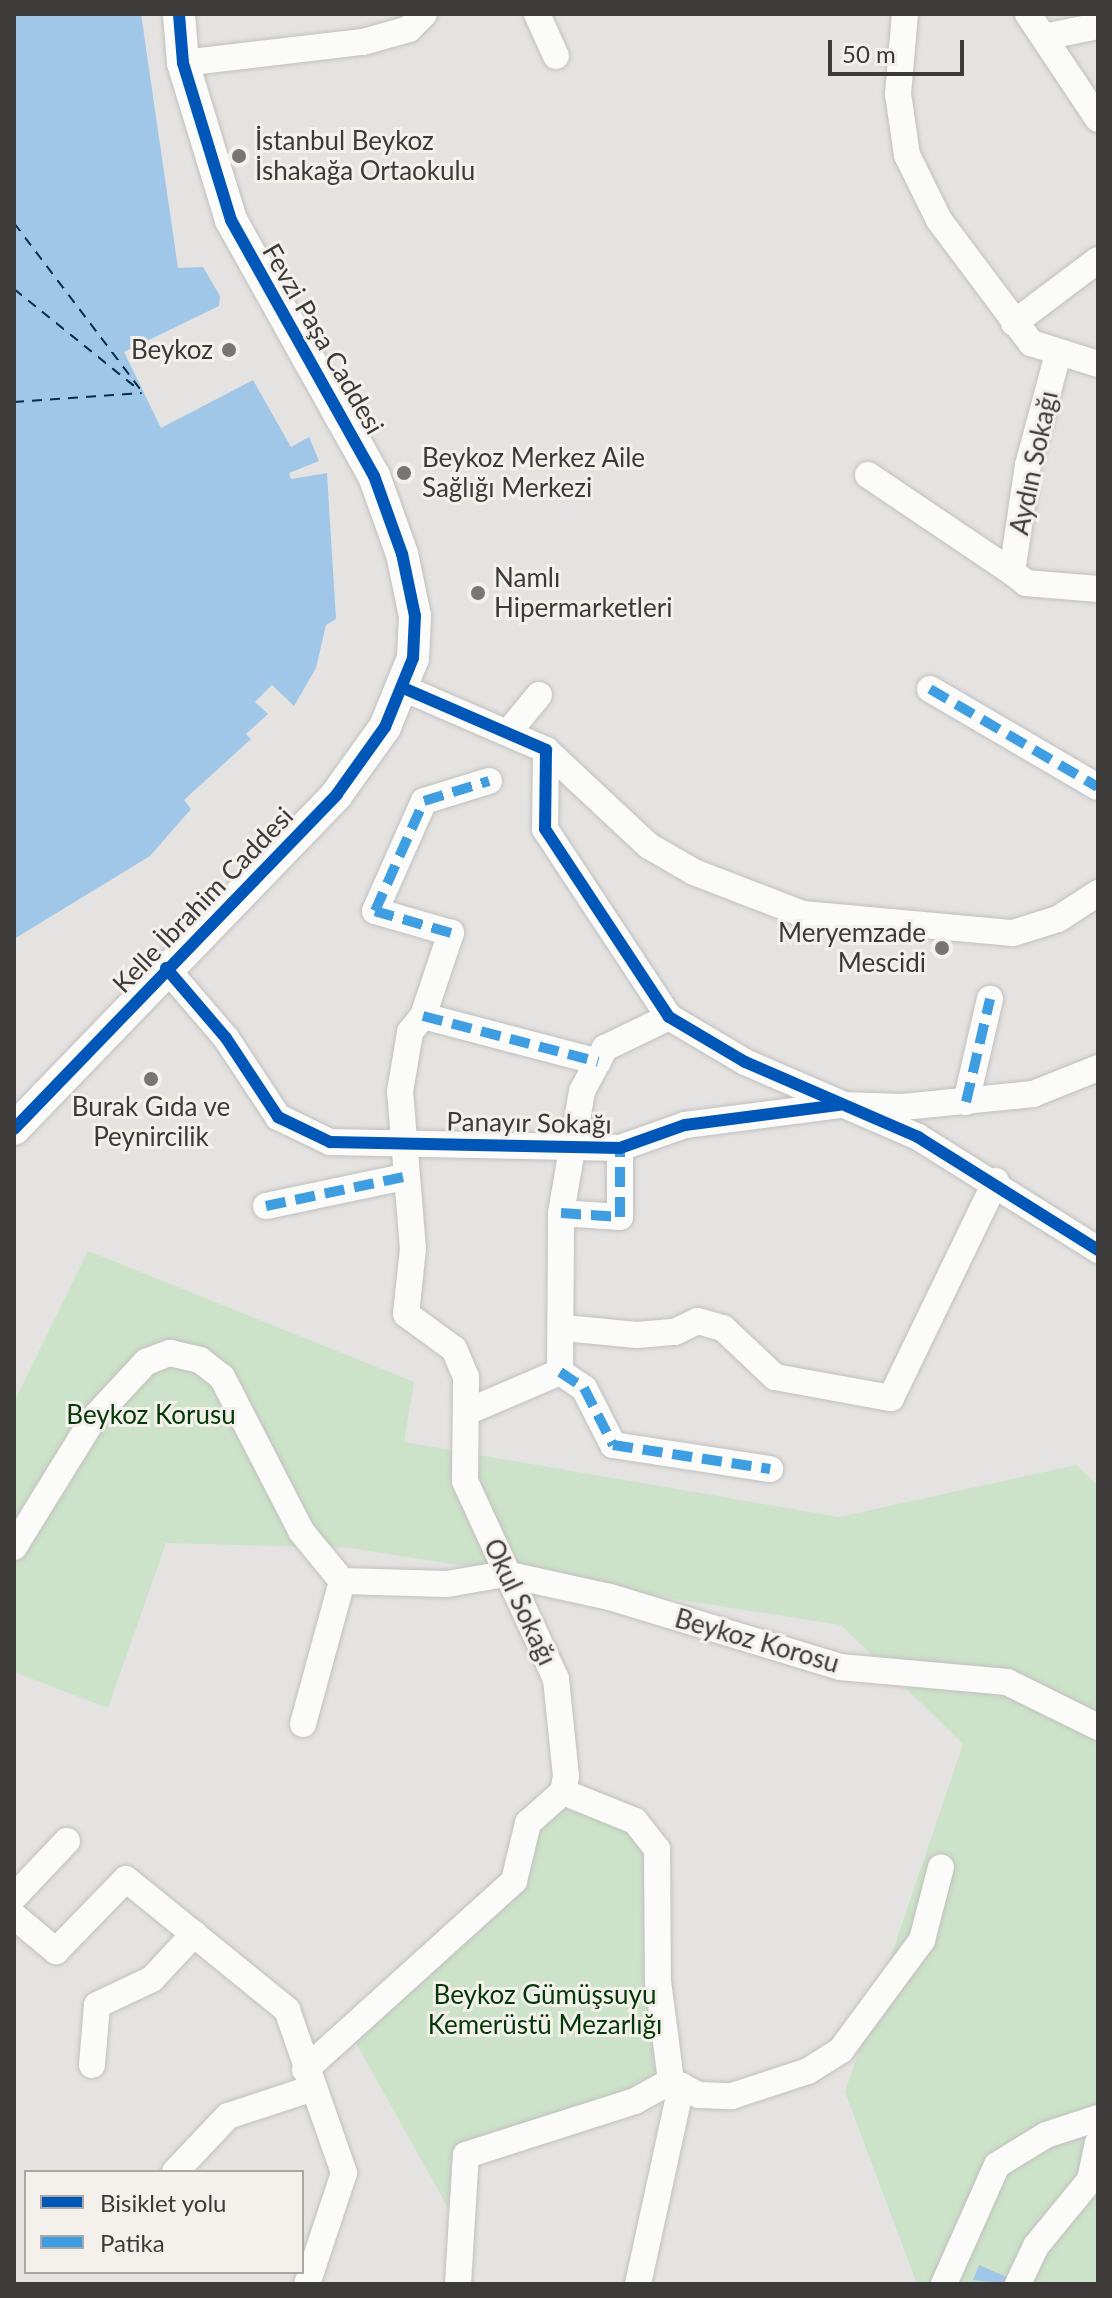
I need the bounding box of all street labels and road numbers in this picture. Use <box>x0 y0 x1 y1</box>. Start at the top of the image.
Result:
street label: Fevzi Paşa Caddesi <box>256 238 390 440</box>
street label: Aydın Sokağı <box>1004 388 1064 538</box>
street label: Kelle İbrahim Caddesi <box>106 801 300 999</box>
street label: Panayır Sokağı <box>446 1106 612 1140</box>
street label: Okul Sokağı <box>477 1534 563 1670</box>
street label: Beykoz Korosu <box>671 1603 843 1679</box>

